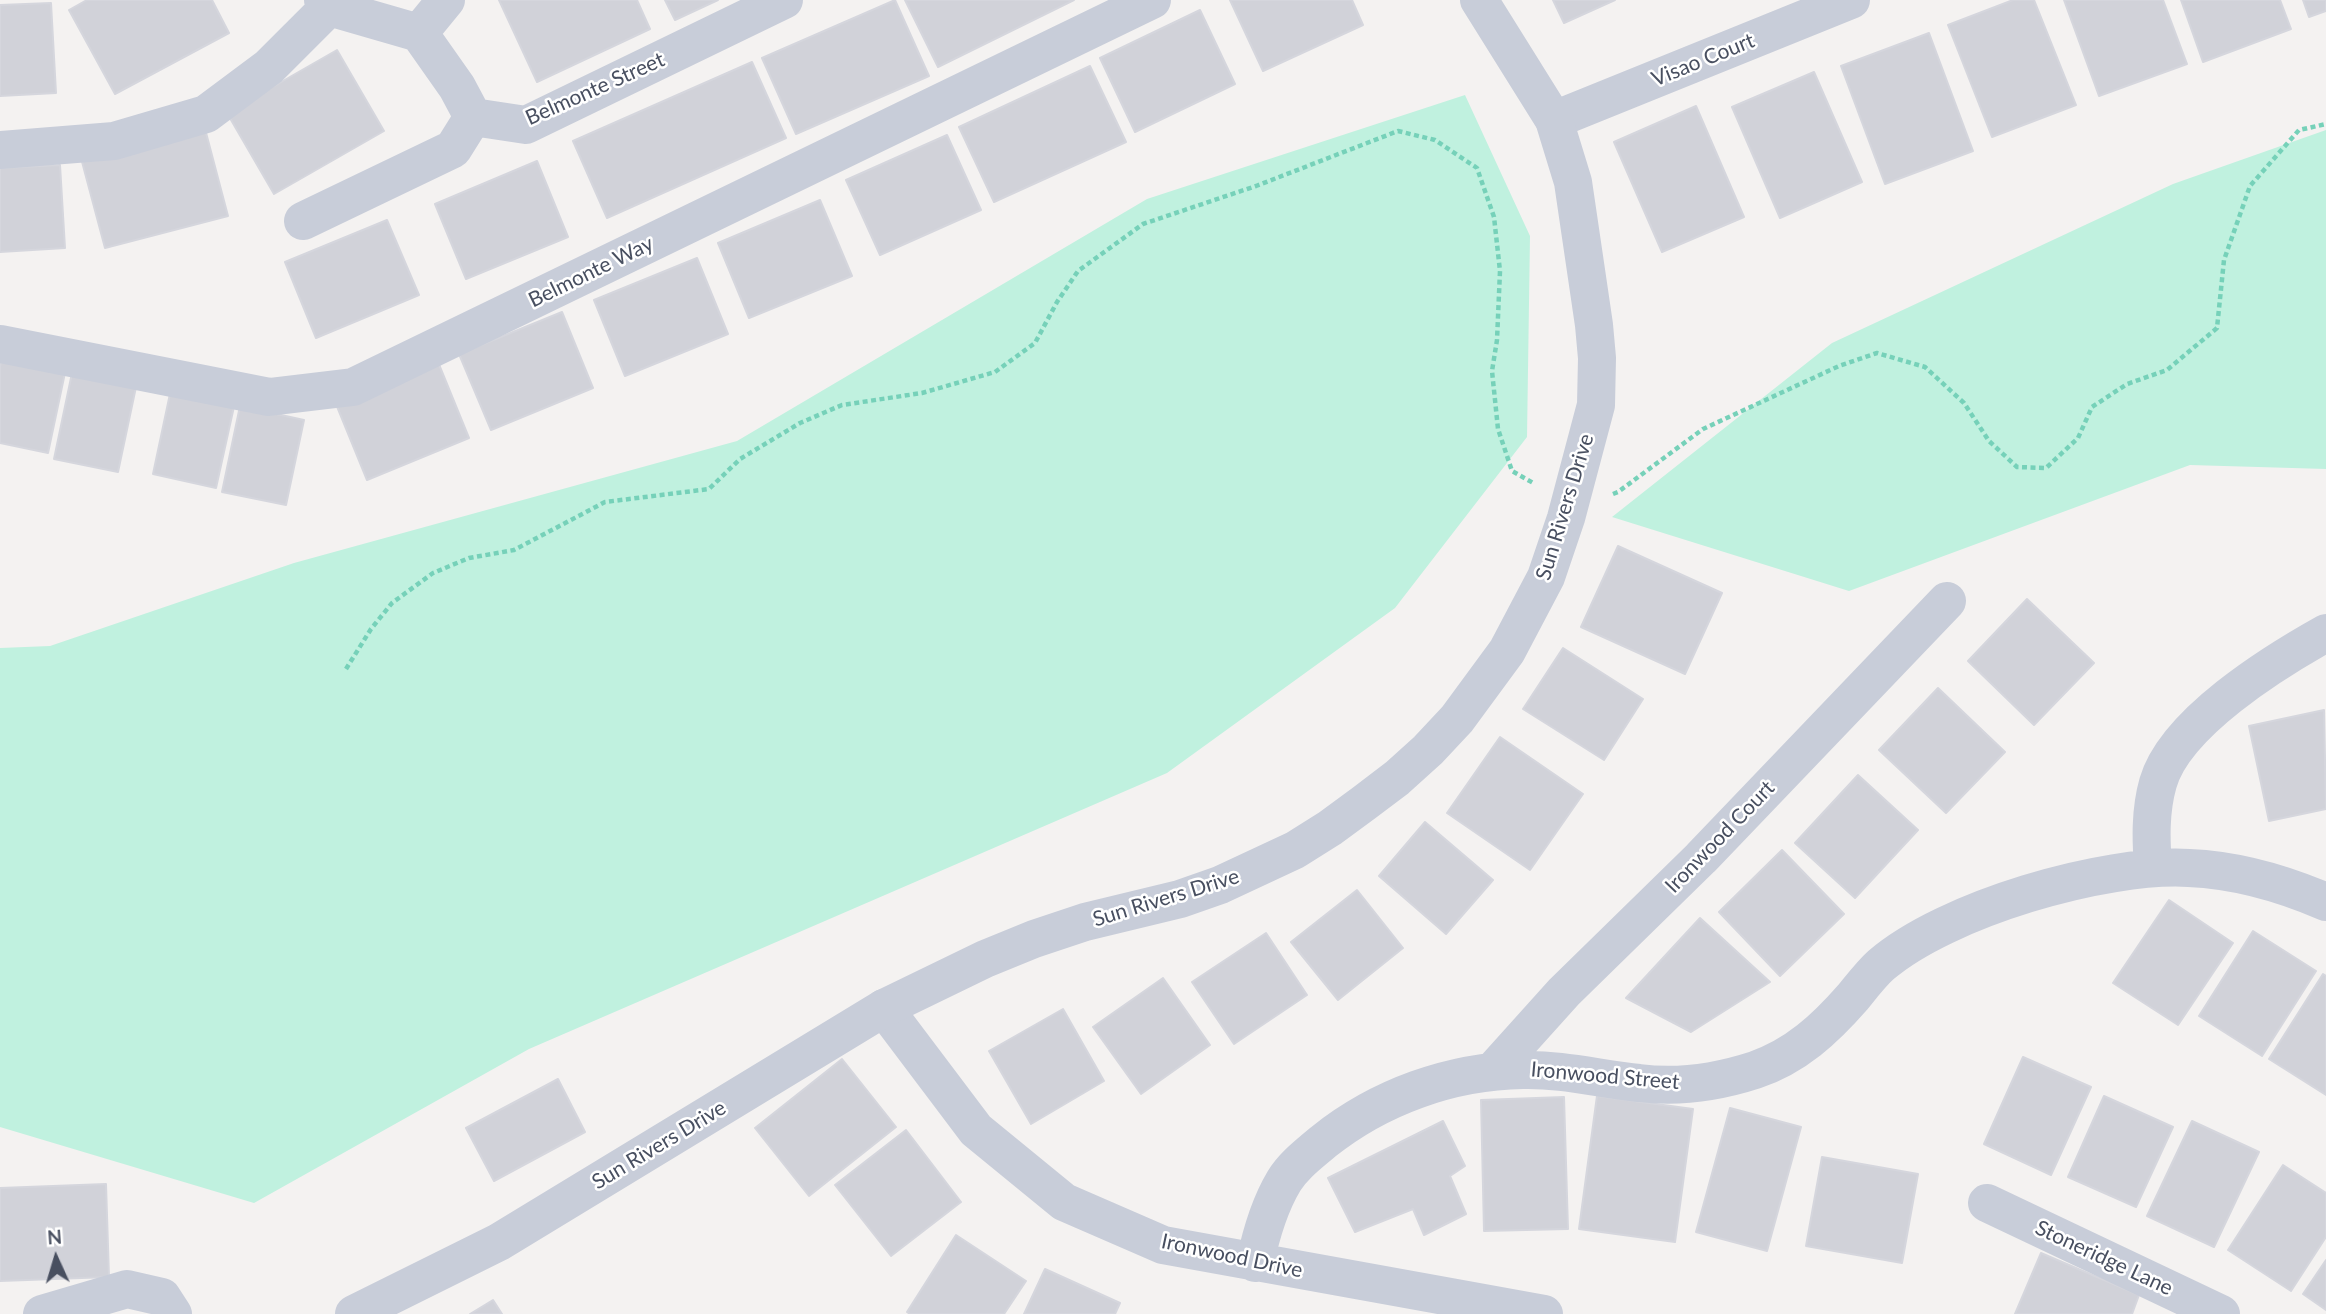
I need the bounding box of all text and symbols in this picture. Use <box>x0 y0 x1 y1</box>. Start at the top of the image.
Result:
street label: Visao Court <box>1648 28 1758 92</box>
street label: Belmonte Street <box>522 47 668 131</box>
street label: Belmonte Way <box>524 231 658 313</box>
street label: Sun Rivers Drive <box>1531 431 1599 583</box>
street label: Ironwood Court <box>1660 776 1780 898</box>
street label: Sun Rivers Drive <box>1090 864 1242 932</box>
street label: Ironwood Street <box>1530 1057 1680 1095</box>
street label: Sun Rivers Drive <box>587 1095 731 1195</box>
street label: Stoneridge Lane <box>2031 1215 2177 1301</box>
north arrow <box>21 1223 91 1293</box>
text: N <box>46 1225 63 1249</box>
street label: Ironwood Drive <box>1159 1229 1305 1283</box>

